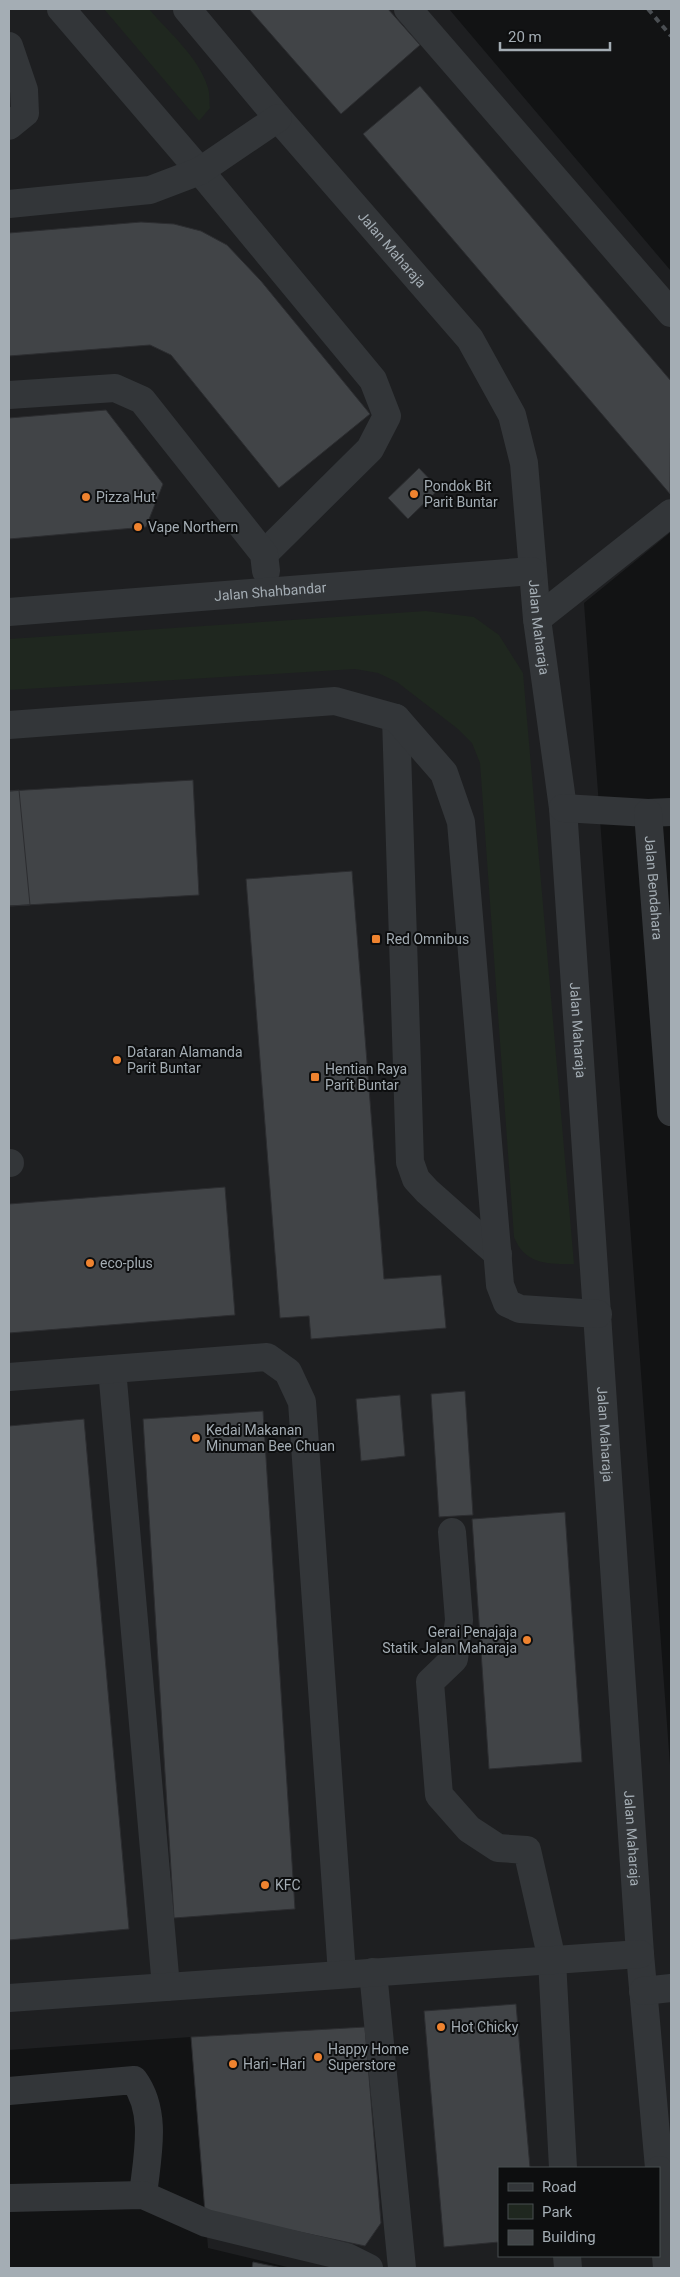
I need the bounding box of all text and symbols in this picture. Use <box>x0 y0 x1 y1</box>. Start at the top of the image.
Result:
scale bar <box>500 20 610 52</box>
text: 20 m <box>508 28 542 46</box>
street label: Jalan Maharaja <box>355 208 430 291</box>
place label: Pondok Bit Parit Buntar <box>424 478 498 510</box>
marker: Pondok Bit Parit Buntar <box>408 488 420 500</box>
place label: Pizza Hut <box>96 489 156 505</box>
marker: Pizza Hut <box>80 491 92 503</box>
place label: Vape Northern <box>148 519 238 535</box>
marker: Vape Northern <box>132 521 144 533</box>
street label: Jalan Shahbandar <box>213 579 327 604</box>
street label: Jalan Maharaja <box>526 579 553 676</box>
street label: Jalan Bendahara <box>642 835 666 940</box>
place label: Red Omnibus <box>386 931 469 947</box>
marker: Red Omnibus <box>370 933 382 945</box>
street label: Jalan Maharaja <box>567 982 589 1079</box>
place label: Dataran Alamanda Parit Buntar <box>127 1044 243 1076</box>
marker: Dataran Alamanda Parit Buntar <box>111 1054 123 1066</box>
place label: Hentian Raya Parit Buntar <box>325 1061 407 1093</box>
marker: Hentian Raya Parit Buntar <box>309 1071 321 1083</box>
place label: eco-plus <box>100 1255 153 1271</box>
marker: eco-plus <box>84 1257 96 1269</box>
street label: Jalan Maharaja <box>594 1386 616 1483</box>
place label: Kedai Makanan Minuman Bee Chuan <box>206 1422 335 1454</box>
marker: Kedai Makanan Minuman Bee Chuan <box>190 1432 202 1444</box>
place label: Gerai Penajaja Statik Jalan Maharaja <box>382 1624 517 1656</box>
marker: Gerai Penajaja Statik Jalan Maharaja <box>521 1634 533 1646</box>
street label: Jalan Maharaja <box>621 1790 643 1887</box>
place label: KFC <box>275 1877 301 1893</box>
marker: KFC <box>259 1879 271 1891</box>
place label: Hot Chicky <box>451 2019 519 2035</box>
marker: Hot Chicky <box>435 2021 447 2033</box>
place label: Happy Home Superstore <box>328 2041 409 2073</box>
marker: Happy Home Superstore <box>312 2051 324 2063</box>
place label: Hari - Hari <box>243 2056 305 2072</box>
marker: Hari - Hari <box>227 2058 239 2070</box>
legend <box>498 2167 660 2257</box>
text: Road <box>542 2178 576 2196</box>
text: Park <box>542 2203 573 2221</box>
text: Building <box>542 2228 596 2246</box>

